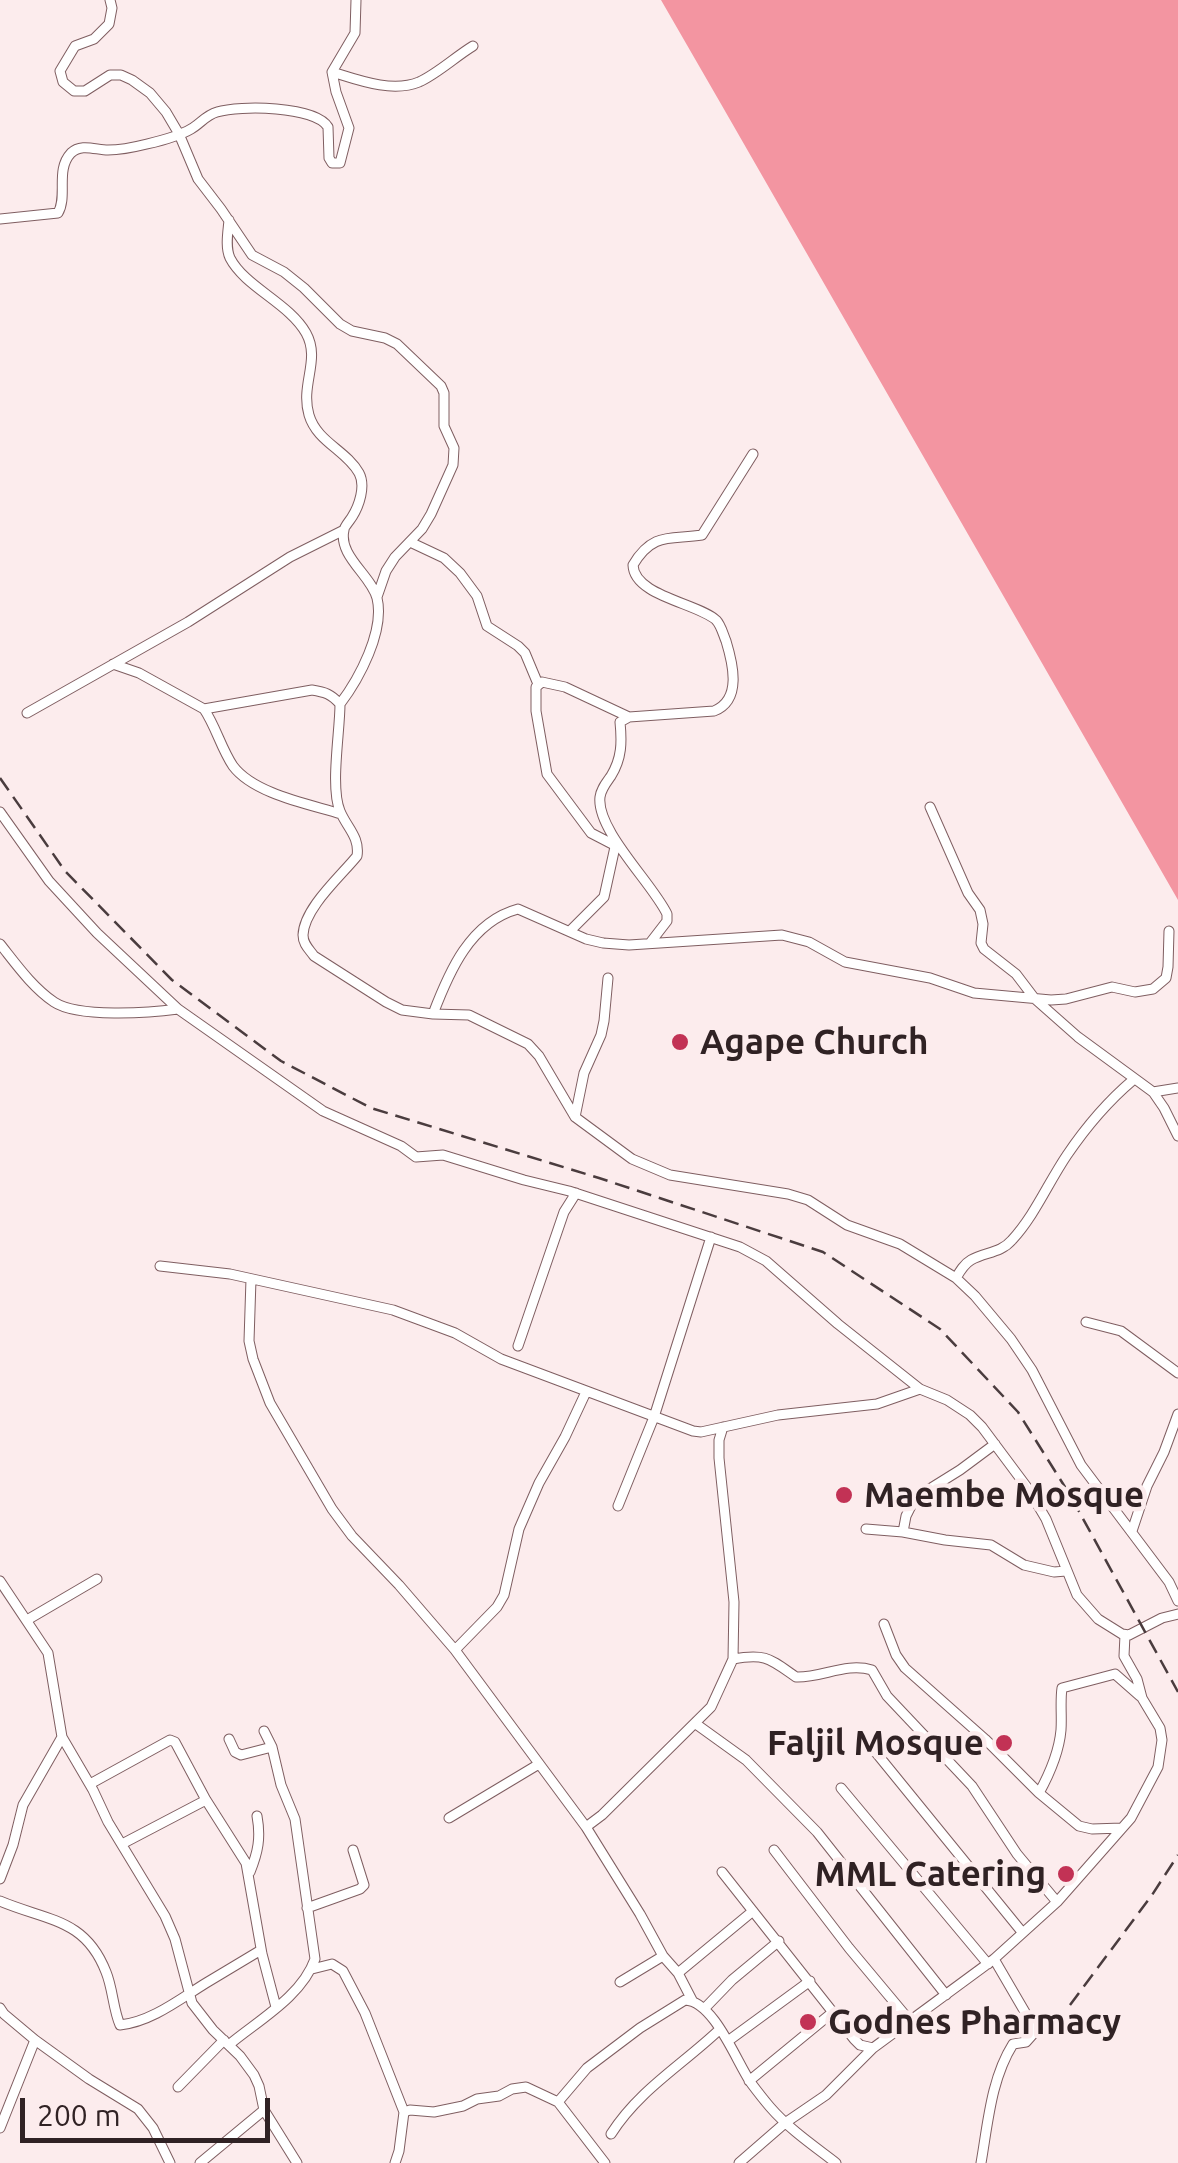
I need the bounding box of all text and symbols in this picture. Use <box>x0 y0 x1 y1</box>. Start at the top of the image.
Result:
place label: Agape Church <box>700 1021 928 1063</box>
marker: Agape Church <box>669 1031 691 1053</box>
place label: Maembe Mosque <box>864 1474 1144 1516</box>
marker: Maembe Mosque <box>833 1484 855 1506</box>
place label: Faljil Mosque <box>767 1722 984 1764</box>
marker: Faljil Mosque <box>993 1732 1015 1754</box>
place label: MML Catering <box>815 1853 1046 1895</box>
marker: MML Catering <box>1055 1863 1077 1885</box>
place label: Godnes Pharmacy <box>828 2001 1121 2043</box>
marker: Godnes Pharmacy <box>797 2011 819 2033</box>
scale bar <box>25 2078 275 2140</box>
text: 200 m <box>37 2098 121 2132</box>

